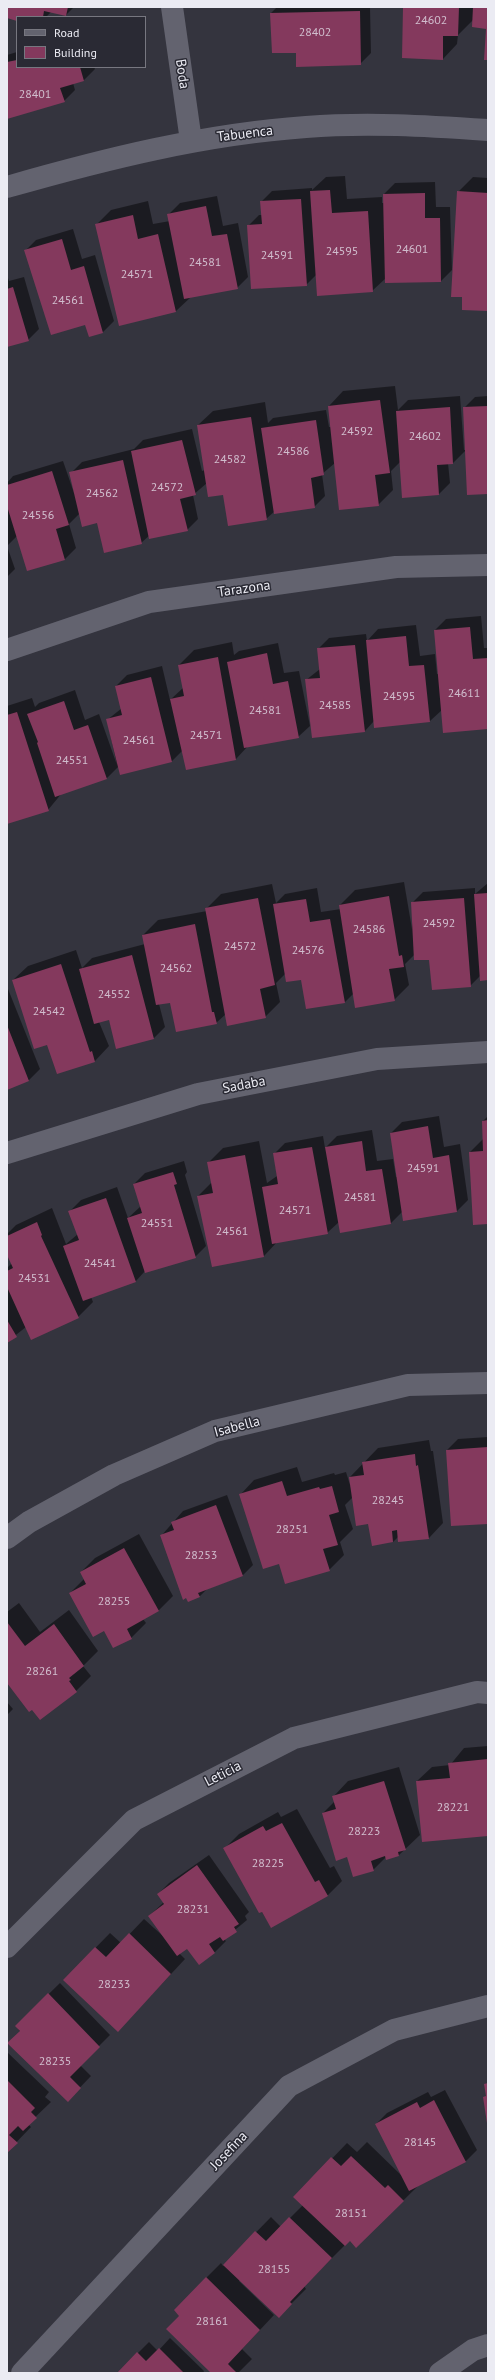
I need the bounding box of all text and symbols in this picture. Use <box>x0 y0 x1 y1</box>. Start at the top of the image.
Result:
house number: 24602 <box>415 14 447 28</box>
legend <box>16 16 146 68</box>
text: Road <box>54 25 79 40</box>
house number: 28402 <box>299 26 331 40</box>
text: Building <box>54 45 97 60</box>
street label: Boda <box>172 58 192 90</box>
house number: 28401 <box>19 88 51 102</box>
street label: Tabuenca <box>216 122 274 146</box>
house number: 24601 <box>396 243 428 257</box>
house number: 24595 <box>326 245 358 259</box>
house number: 24591 <box>261 249 293 263</box>
house number: 24581 <box>189 256 221 270</box>
house number: 24571 <box>121 268 153 282</box>
house number: 24561 <box>52 294 84 308</box>
house number: 24592 <box>341 425 373 439</box>
house number: 24602 <box>409 430 441 444</box>
house number: 24586 <box>277 445 309 459</box>
house number: 24582 <box>214 453 246 467</box>
house number: 24572 <box>151 481 183 495</box>
house number: 24562 <box>86 487 118 501</box>
house number: 24556 <box>22 509 54 523</box>
street label: Tarazona <box>217 577 271 601</box>
house number: 24611 <box>448 687 480 701</box>
house number: 24595 <box>383 690 415 704</box>
house number: 24585 <box>319 699 351 713</box>
house number: 24581 <box>249 704 281 718</box>
house number: 24571 <box>190 729 222 743</box>
house number: 24561 <box>123 734 155 748</box>
house number: 24551 <box>56 754 88 768</box>
house number: 24592 <box>423 917 455 931</box>
house number: 24586 <box>353 923 385 937</box>
house number: 24572 <box>224 940 256 954</box>
house number: 24576 <box>292 944 324 958</box>
house number: 24562 <box>160 962 192 976</box>
house number: 24552 <box>98 988 130 1002</box>
house number: 24542 <box>33 1005 65 1019</box>
street label: Sadaba <box>221 1073 267 1097</box>
house number: 24591 <box>407 1162 439 1176</box>
house number: 24581 <box>344 1191 376 1205</box>
house number: 24571 <box>279 1204 311 1218</box>
house number: 24551 <box>141 1217 173 1231</box>
house number: 24561 <box>216 1225 248 1239</box>
house number: 24541 <box>84 1257 116 1271</box>
house number: 24531 <box>18 1272 50 1286</box>
street label: Isabella <box>212 1413 262 1441</box>
house number: 28245 <box>372 1494 404 1508</box>
house number: 28251 <box>276 1523 308 1537</box>
house number: 28253 <box>185 1549 217 1563</box>
house number: 28255 <box>98 1595 130 1609</box>
house number: 28261 <box>26 1665 58 1679</box>
street label: Leticia <box>202 1758 244 1790</box>
house number: 28221 <box>437 1801 469 1815</box>
house number: 28223 <box>348 1825 380 1839</box>
house number: 28225 <box>252 1857 284 1871</box>
house number: 28231 <box>177 1903 209 1917</box>
house number: 28233 <box>98 1978 130 1992</box>
house number: 28235 <box>39 2055 71 2069</box>
street label: Josefina <box>207 2128 251 2174</box>
house number: 28145 <box>404 2136 436 2150</box>
house number: 28151 <box>335 2207 367 2221</box>
house number: 28155 <box>258 2263 290 2277</box>
house number: 28161 <box>196 2315 228 2329</box>

